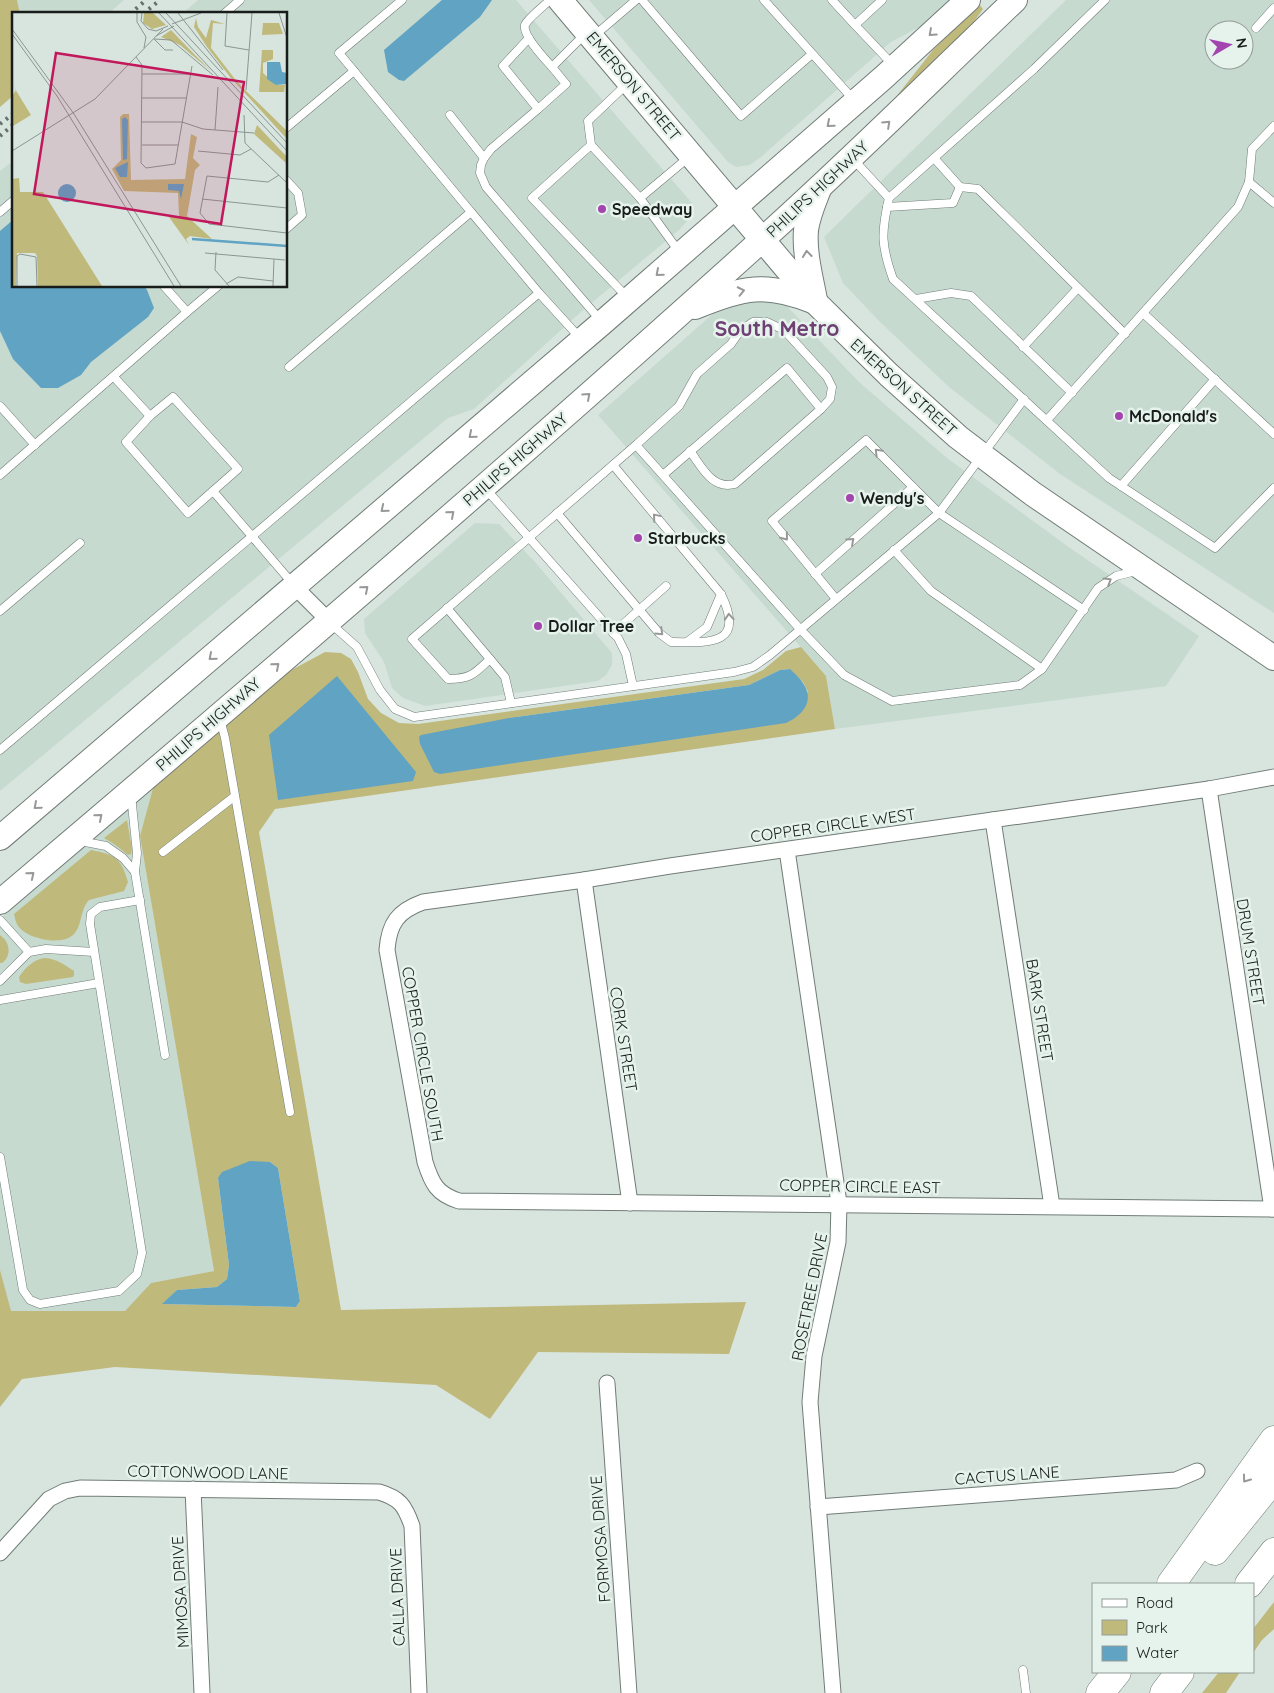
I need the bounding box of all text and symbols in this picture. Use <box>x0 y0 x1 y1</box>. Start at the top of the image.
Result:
inset map <box>12 12 288 288</box>
north arrow <box>1204 20 1254 70</box>
street label: EMERSON STREET <box>582 27 686 145</box>
one-way arrow <box>929 27 938 36</box>
text: N <box>1232 36 1252 49</box>
one-way arrow <box>826 118 835 127</box>
one-way arrow <box>881 121 890 130</box>
street label: PHILIPS HIGHWAY <box>762 137 872 241</box>
place label: Speedway <box>612 199 692 219</box>
marker: Speedway <box>596 203 608 215</box>
one-way arrow <box>802 249 813 257</box>
one-way arrow <box>656 268 665 277</box>
one-way arrow <box>737 286 746 297</box>
district label: South Metro <box>715 315 839 341</box>
street label: EMERSON STREET <box>847 334 962 440</box>
one-way arrow <box>581 392 590 401</box>
place label: McDonald's <box>1129 406 1217 426</box>
street label: PHILIPS HIGHWAY <box>458 408 572 510</box>
marker: McDonald's <box>1113 410 1125 422</box>
one-way arrow <box>469 429 478 437</box>
one-way arrow <box>875 449 884 458</box>
place label: Wendy's <box>860 488 925 508</box>
marker: Wendy's <box>844 492 856 504</box>
one-way arrow <box>381 504 390 513</box>
one-way arrow <box>445 511 454 520</box>
one-way arrow <box>653 513 662 522</box>
place label: Starbucks <box>648 528 726 548</box>
one-way arrow <box>779 531 787 540</box>
marker: Starbucks <box>632 532 644 544</box>
one-way arrow <box>846 538 855 547</box>
one-way arrow <box>1103 578 1112 588</box>
one-way arrow <box>360 586 369 595</box>
one-way arrow <box>723 612 734 620</box>
place label: Dollar Tree <box>548 616 634 636</box>
marker: Dollar Tree <box>532 620 544 632</box>
one-way arrow <box>654 627 663 636</box>
one-way arrow <box>208 651 217 660</box>
one-way arrow <box>271 662 280 671</box>
street label: PHILIPS HIGHWAY <box>151 673 265 775</box>
one-way arrow <box>34 800 43 809</box>
street label: COPPER CIRCLE WEST <box>749 803 917 846</box>
one-way arrow <box>94 814 103 823</box>
one-way arrow <box>26 872 35 881</box>
street label: DRUM STREET <box>1233 897 1269 1007</box>
street label: BARK STREET <box>1022 957 1058 1063</box>
street label: COPPER CIRCLE SOUTH <box>398 965 448 1143</box>
street label: CORK STREET <box>606 985 642 1093</box>
street label: COPPER CIRCLE EAST <box>779 1175 941 1197</box>
street label: ROSETREE DRIVE <box>787 1231 831 1363</box>
street label: COTTONWOOD LANE <box>127 1461 289 1483</box>
street label: CACTUS LANE <box>954 1461 1060 1489</box>
one-way arrow <box>1242 1474 1252 1483</box>
street label: FORMOSA DRIVE <box>586 1475 614 1603</box>
street label: MIMOSA DRIVE <box>167 1535 193 1649</box>
street label: CALLA DRIVE <box>385 1547 409 1647</box>
legend <box>1092 1583 1254 1673</box>
text: Road <box>1136 1593 1173 1612</box>
text: Park <box>1136 1618 1168 1637</box>
text: Water <box>1136 1643 1179 1662</box>

